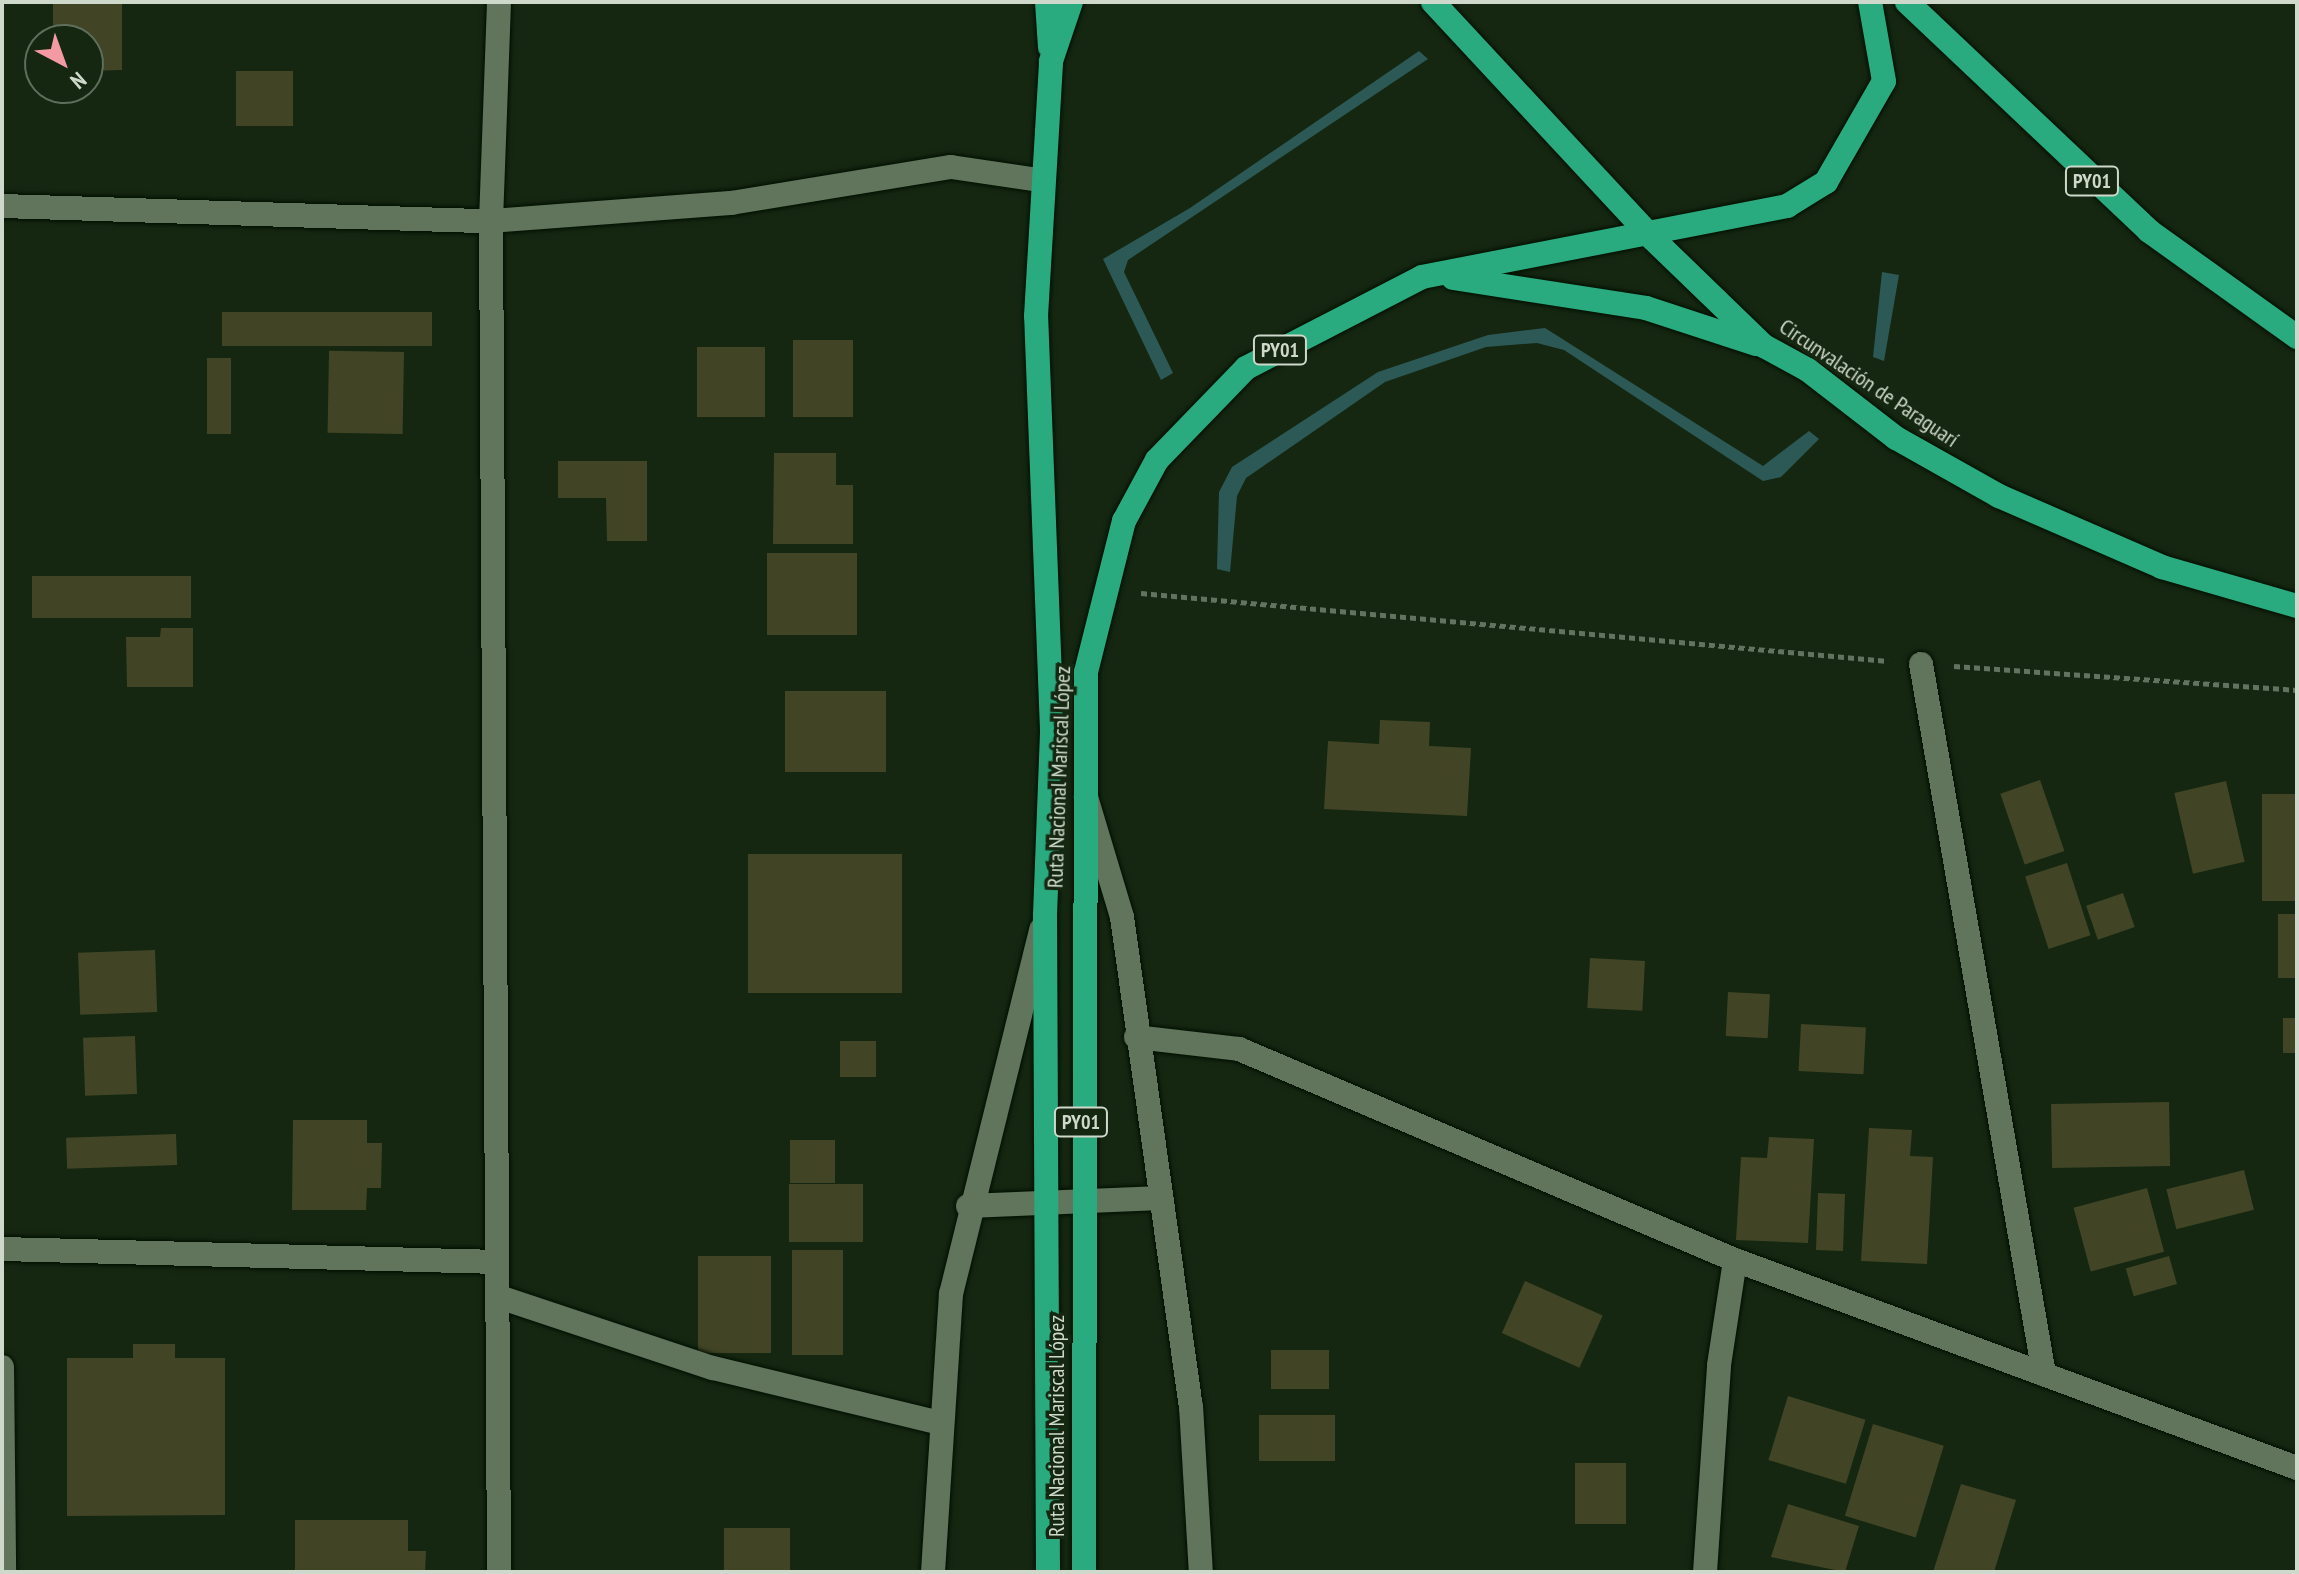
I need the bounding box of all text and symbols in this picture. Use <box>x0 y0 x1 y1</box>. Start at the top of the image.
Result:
north arrow <box>24 24 104 104</box>
text: N <box>65 66 92 95</box>
road number: PY01 <box>2064 165 2120 197</box>
street label: Circunvalación de Paraguarí <box>1774 313 1964 453</box>
road number: PY01 <box>1252 334 1308 366</box>
street label: Ruta Nacional Mariscal López <box>1042 666 1076 888</box>
road number: PY01 <box>1053 1106 1109 1138</box>
street label: Ruta Nacional Mariscal López <box>1044 1315 1070 1537</box>

